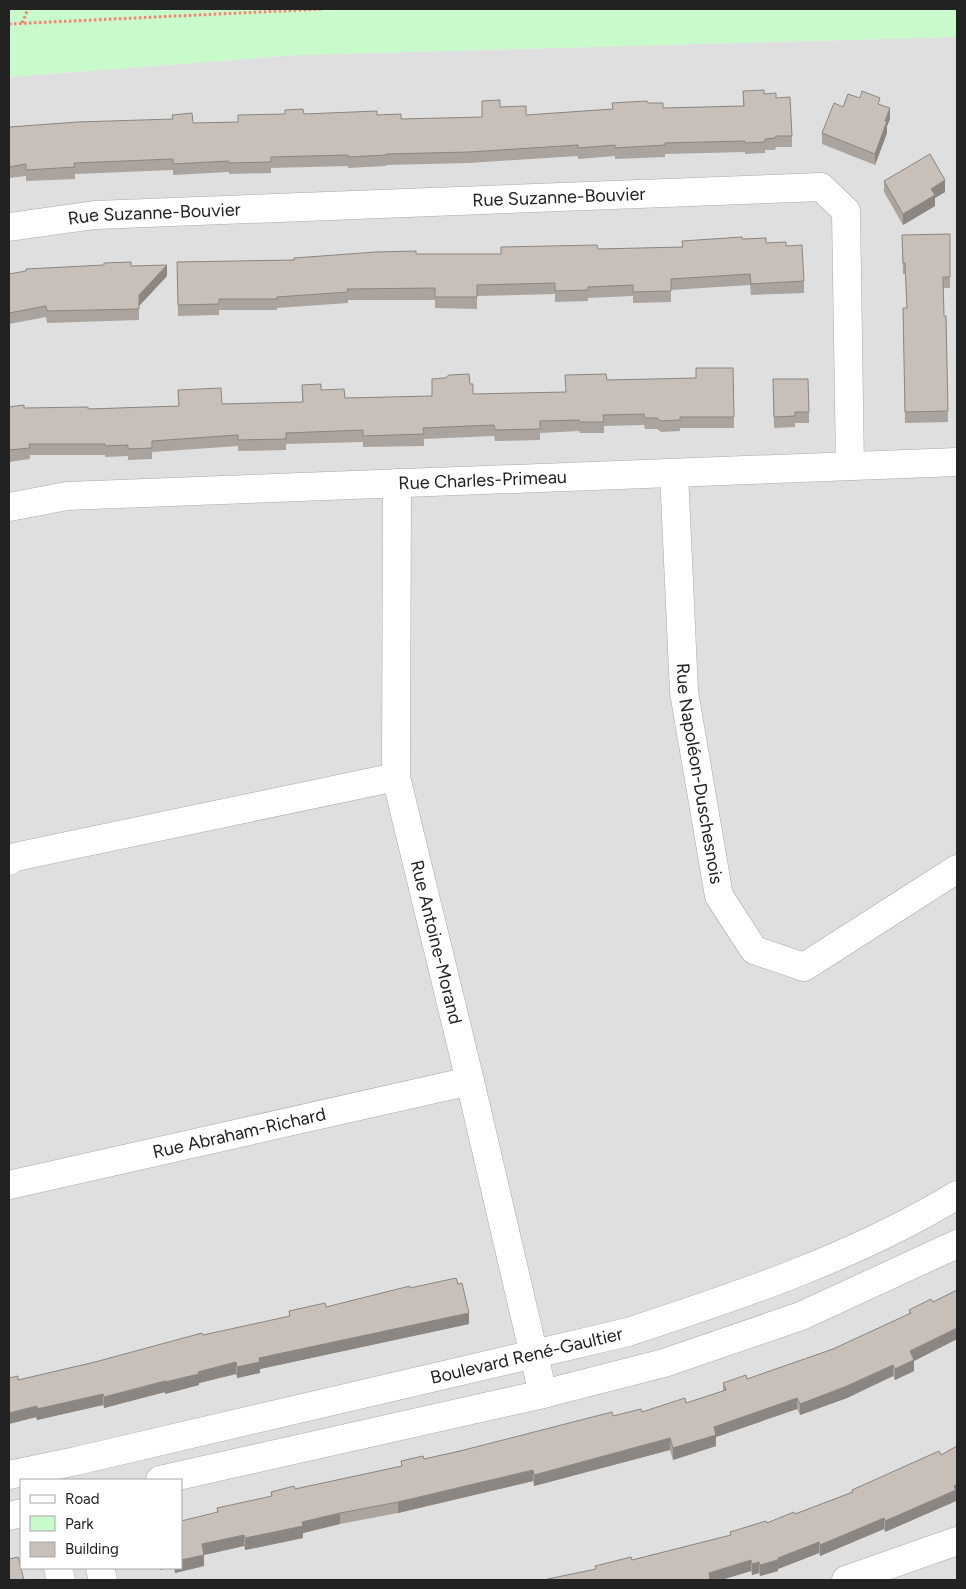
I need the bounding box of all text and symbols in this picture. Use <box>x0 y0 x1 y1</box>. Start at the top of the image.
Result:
street label: Rue Suzanne-Bouvier <box>472 183 646 211</box>
street label: Rue Suzanne-Bouvier <box>66 198 241 230</box>
street label: Rue Charles-Primeau <box>398 466 567 494</box>
street label: Rue Napoléon-Duschesnois <box>672 663 728 886</box>
street label: Rue Antoine-Morand <box>406 858 467 1026</box>
street label: Rue Abraham-Richard <box>151 1103 328 1163</box>
street label: Boulevard René-Gaultier <box>428 1323 625 1389</box>
legend <box>20 1479 182 1569</box>
text: Road <box>65 1490 100 1508</box>
text: Park <box>65 1515 94 1533</box>
text: Building <box>65 1540 119 1558</box>

